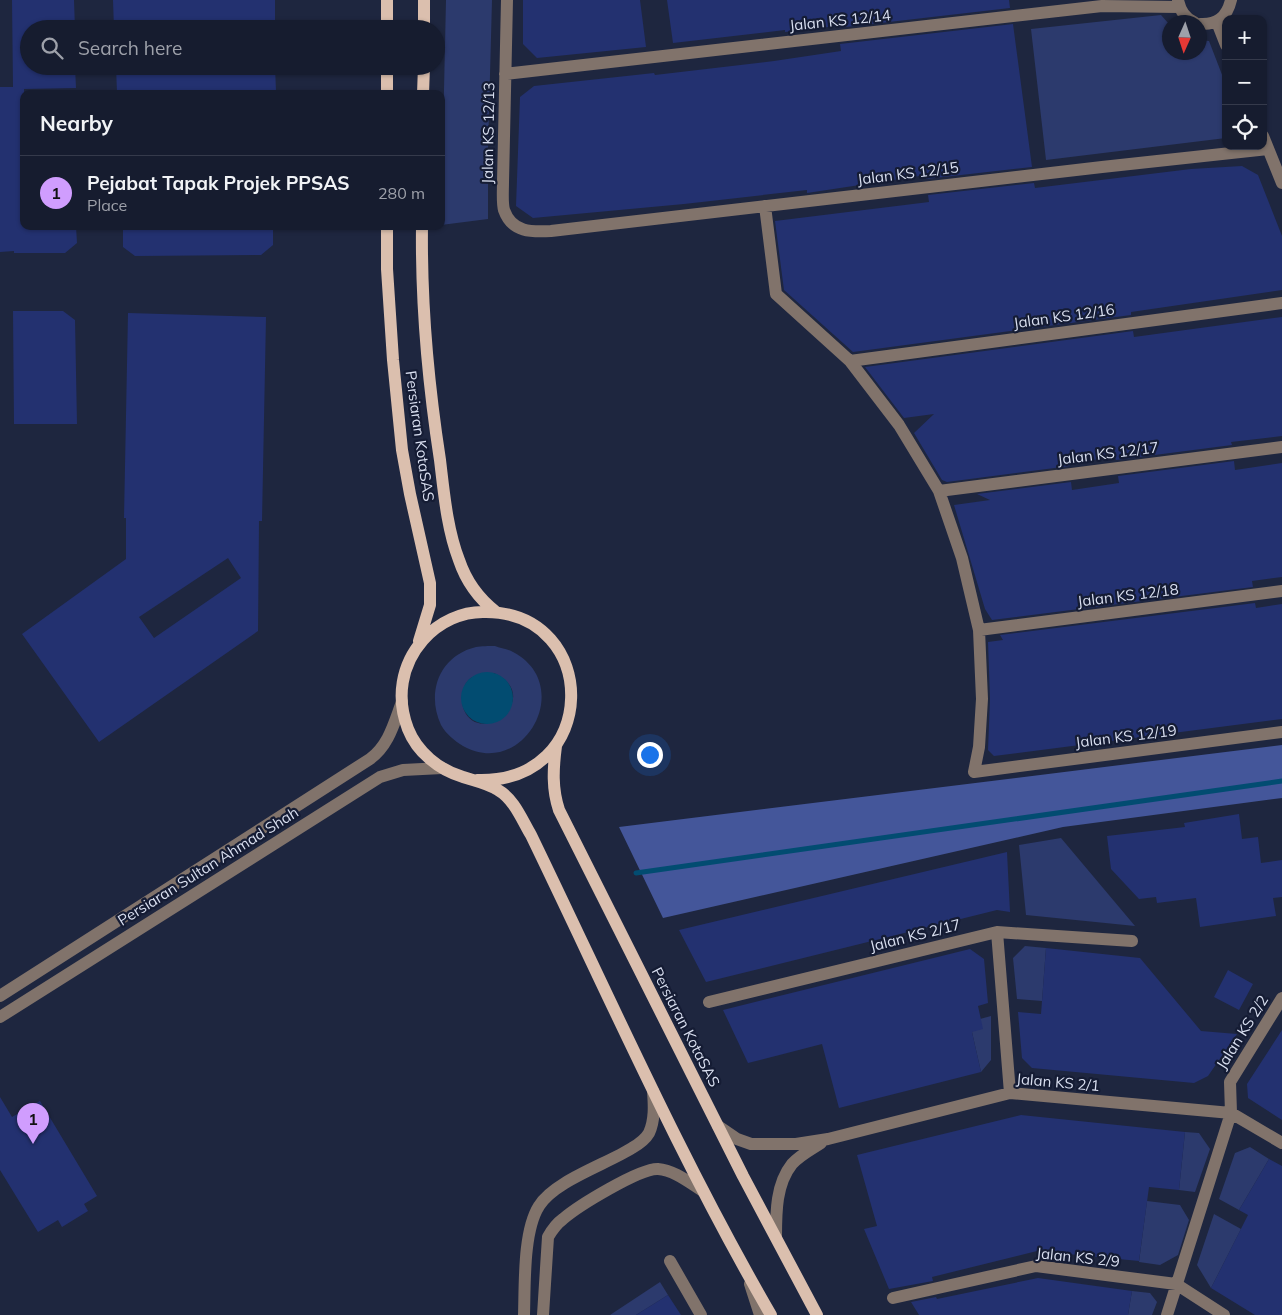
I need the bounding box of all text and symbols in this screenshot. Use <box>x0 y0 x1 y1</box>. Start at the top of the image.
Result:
street label: Jalan KS 12/14 <box>788 5 892 35</box>
north arrow <box>1162 15 1207 60</box>
map controls <box>1222 15 1267 150</box>
button: + <box>1222 15 1267 60</box>
search box <box>20 20 445 75</box>
icon: search <box>38 34 66 62</box>
text: Search here <box>78 36 182 60</box>
button: − <box>1222 60 1267 105</box>
street label: Jalan KS 12/13 <box>478 82 498 184</box>
button: locate <box>1222 105 1267 150</box>
text: Nearby <box>40 110 113 136</box>
street label: Jalan KS 12/15 <box>856 157 960 189</box>
text: Pejabat Tapak Projek PPSAS <box>87 171 350 195</box>
text: 1 <box>51 183 61 203</box>
text: 280 m <box>378 183 425 203</box>
text: Place <box>87 195 127 215</box>
street label: Jalan KS 12/16 <box>1012 300 1116 332</box>
street label: Persiaran KotaSAS <box>401 369 439 503</box>
street label: Jalan KS 12/17 <box>1056 437 1160 469</box>
street label: Jalan KS 12/18 <box>1076 579 1180 611</box>
street label: Jalan KS 12/19 <box>1074 720 1178 752</box>
your location <box>637 742 663 768</box>
street label: Persiaran Sultan Ahmad Shah <box>114 802 302 930</box>
street label: Jalan KS 2/17 <box>868 915 962 955</box>
street label: Persiaran KotaSAS <box>648 964 724 1090</box>
street label: Jalan KS 2/2 <box>1212 991 1272 1073</box>
street label: Jalan KS 2/1 <box>1015 1069 1101 1095</box>
pin: 1 <box>17 1103 49 1144</box>
street label: Jalan KS 2/9 <box>1035 1243 1121 1271</box>

